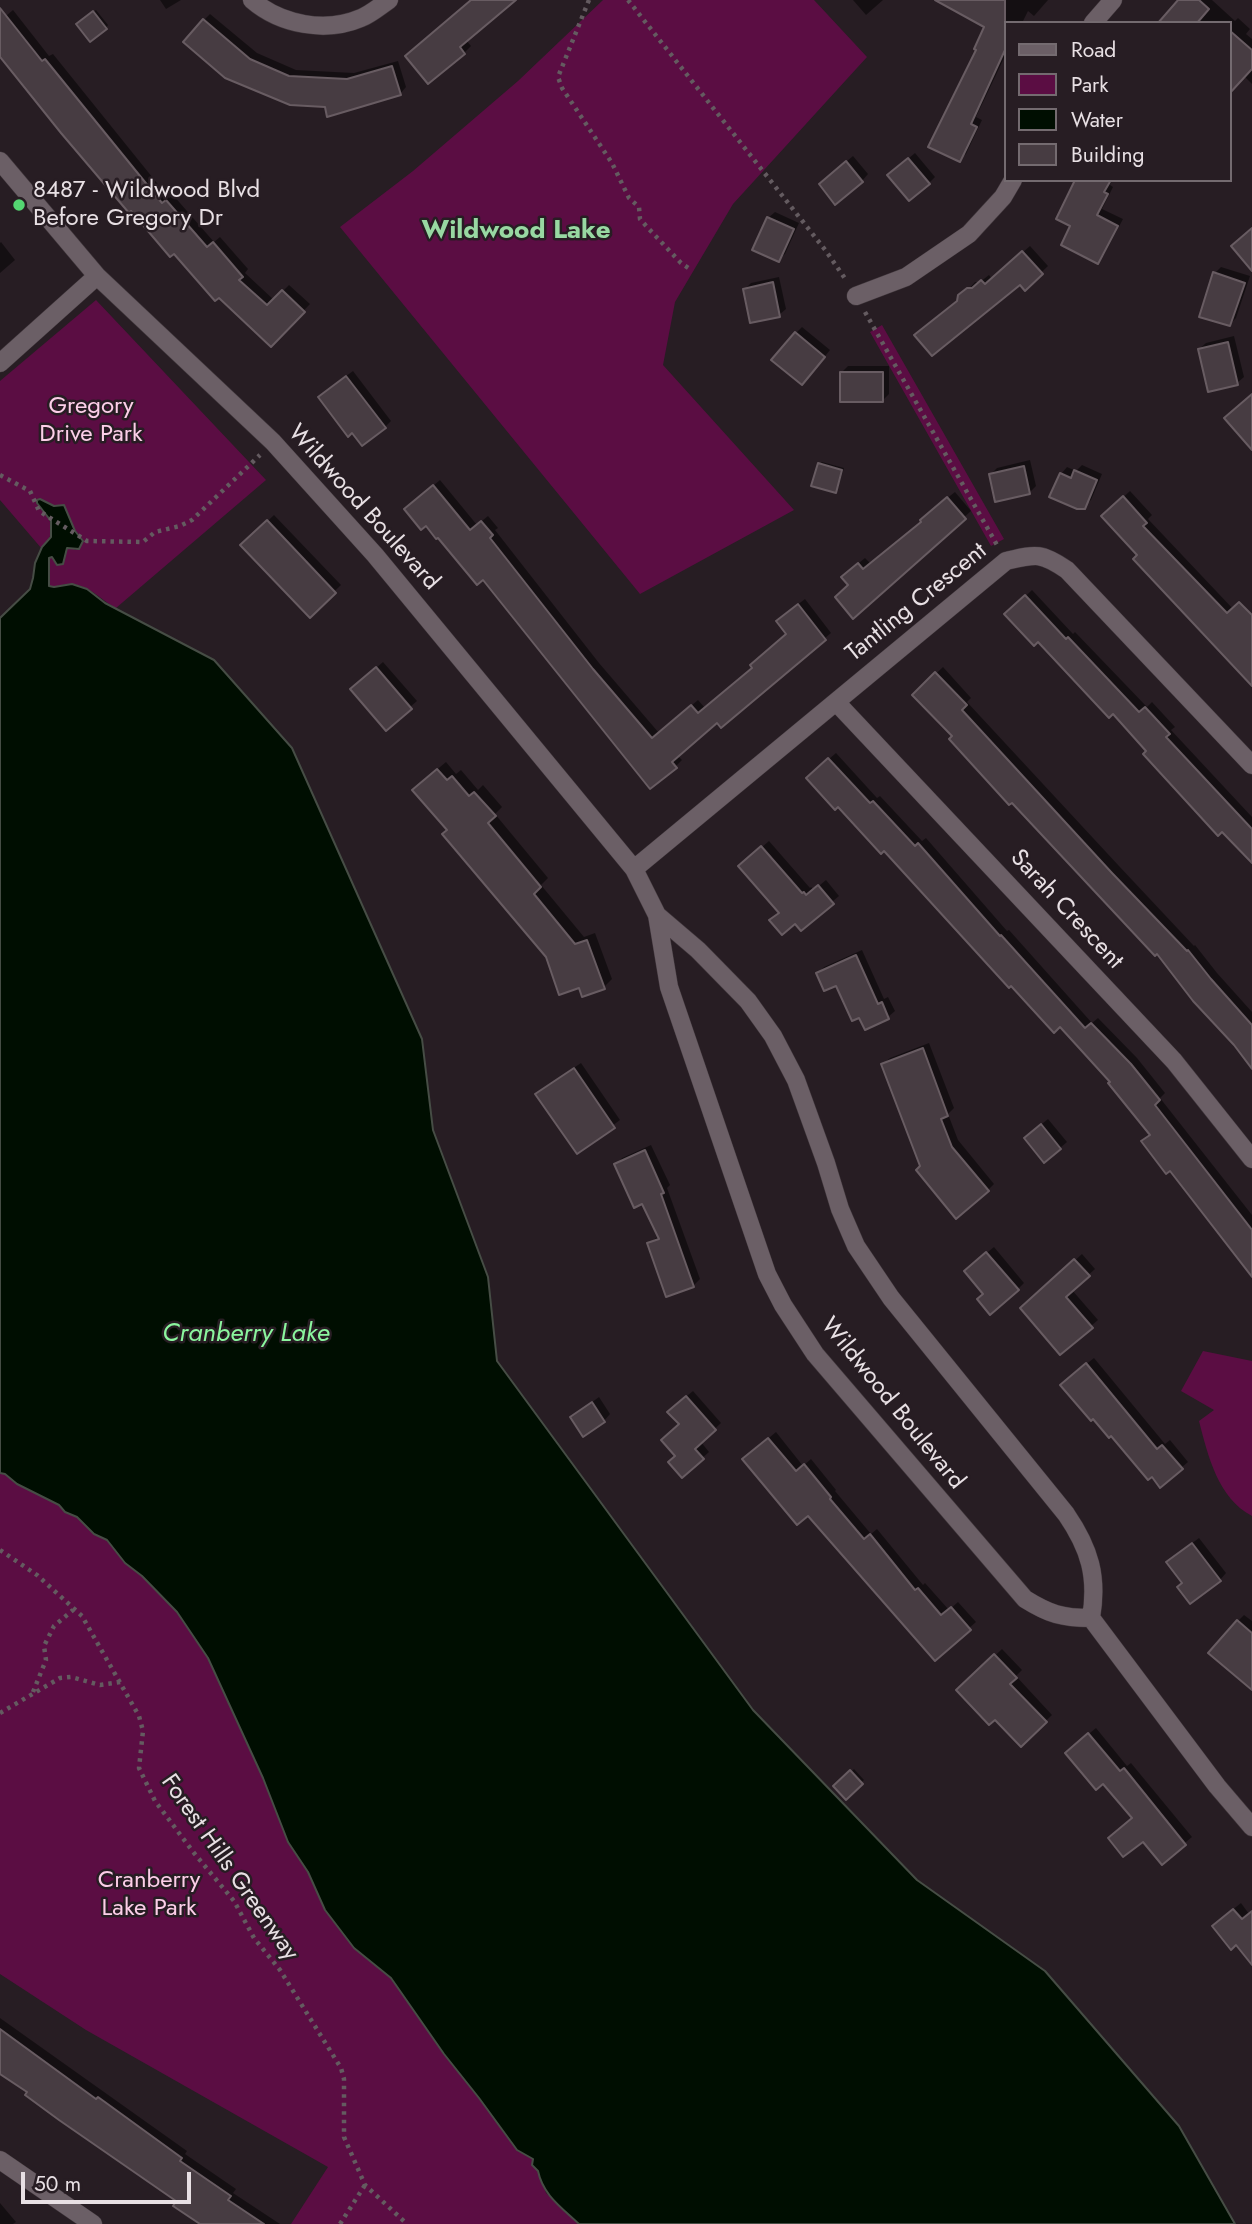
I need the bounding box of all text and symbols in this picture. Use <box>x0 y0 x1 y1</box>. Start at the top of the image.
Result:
legend <box>1004 21 1231 182</box>
text: Road <box>1071 35 1116 65</box>
text: Park <box>1071 70 1108 100</box>
text: Water <box>1071 105 1123 135</box>
text: Building <box>1071 140 1144 170</box>
place label: 8487 - Wildwood Blvd Before Gregory Dr <box>33 177 260 233</box>
marker: 8487 - Wildwood Blvd Before Gregory Dr <box>11 197 27 213</box>
district label: Wildwood Lake <box>421 216 611 248</box>
park label: Gregory Drive Park <box>39 393 143 449</box>
street label: Wildwood Boulevard <box>281 419 445 597</box>
street label: Tantling Crescent <box>841 538 993 668</box>
street label: Sarah Crescent <box>1003 844 1129 976</box>
street label: Wildwood Boulevard <box>814 1312 970 1496</box>
water label: Cranberry Lake <box>162 1319 330 1351</box>
street label: Forest Hills Greenway <box>154 1769 304 1967</box>
park label: Cranberry Lake Park <box>98 1867 200 1923</box>
scale bar <box>24 2158 194 2202</box>
text: 50 m <box>34 2169 81 2199</box>

